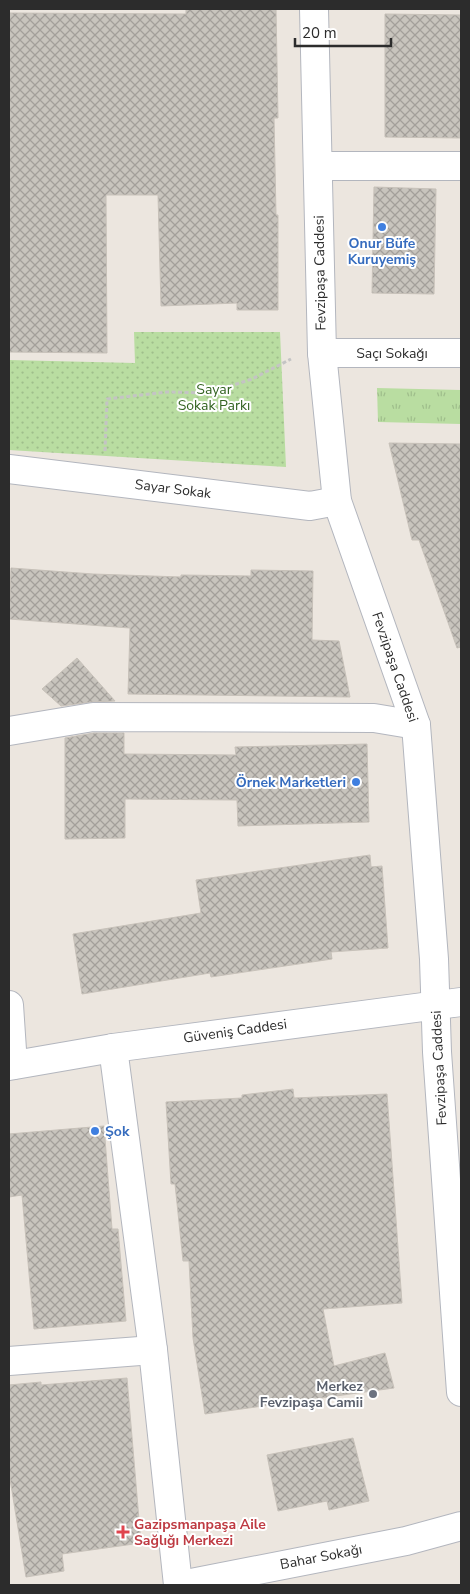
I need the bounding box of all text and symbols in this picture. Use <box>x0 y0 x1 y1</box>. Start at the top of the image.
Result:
scale bar <box>295 15 391 47</box>
text: 20 m <box>302 23 337 43</box>
street label: Fevzipaşa Caddesi <box>309 215 331 331</box>
marker: Onur Büfe Kuruyemiş <box>376 221 388 233</box>
place label: Onur Büfe Kuruyemiş <box>348 234 416 269</box>
street label: Saçı Sokağı <box>356 344 428 363</box>
park label: Sayar Sokak Parkı <box>178 380 250 415</box>
street label: Sayar Sokak <box>134 475 213 503</box>
street label: Fevzipaşa Caddesi <box>367 609 423 725</box>
place label: Örnek Marketleri <box>236 773 346 792</box>
marker: Örnek Marketleri <box>350 776 362 788</box>
street label: Fevzipaşa Caddesi <box>426 1010 452 1126</box>
street label: Güveniş Caddesi <box>182 1014 288 1048</box>
place label: Şok <box>105 1122 130 1141</box>
marker: Şok <box>89 1125 101 1137</box>
place label: Merkez Fevzipaşa Camii <box>260 1377 363 1412</box>
marker: Merkez Fevzipaşa Camii <box>367 1388 379 1400</box>
place label: Gazipsmanpaşa Aile Sağlığı Merkezi <box>134 1515 266 1550</box>
marker: Gazipsmanpaşa Aile Sağlığı Merkezi <box>116 1525 130 1539</box>
street label: Bahar Sokağı <box>278 1540 364 1574</box>

